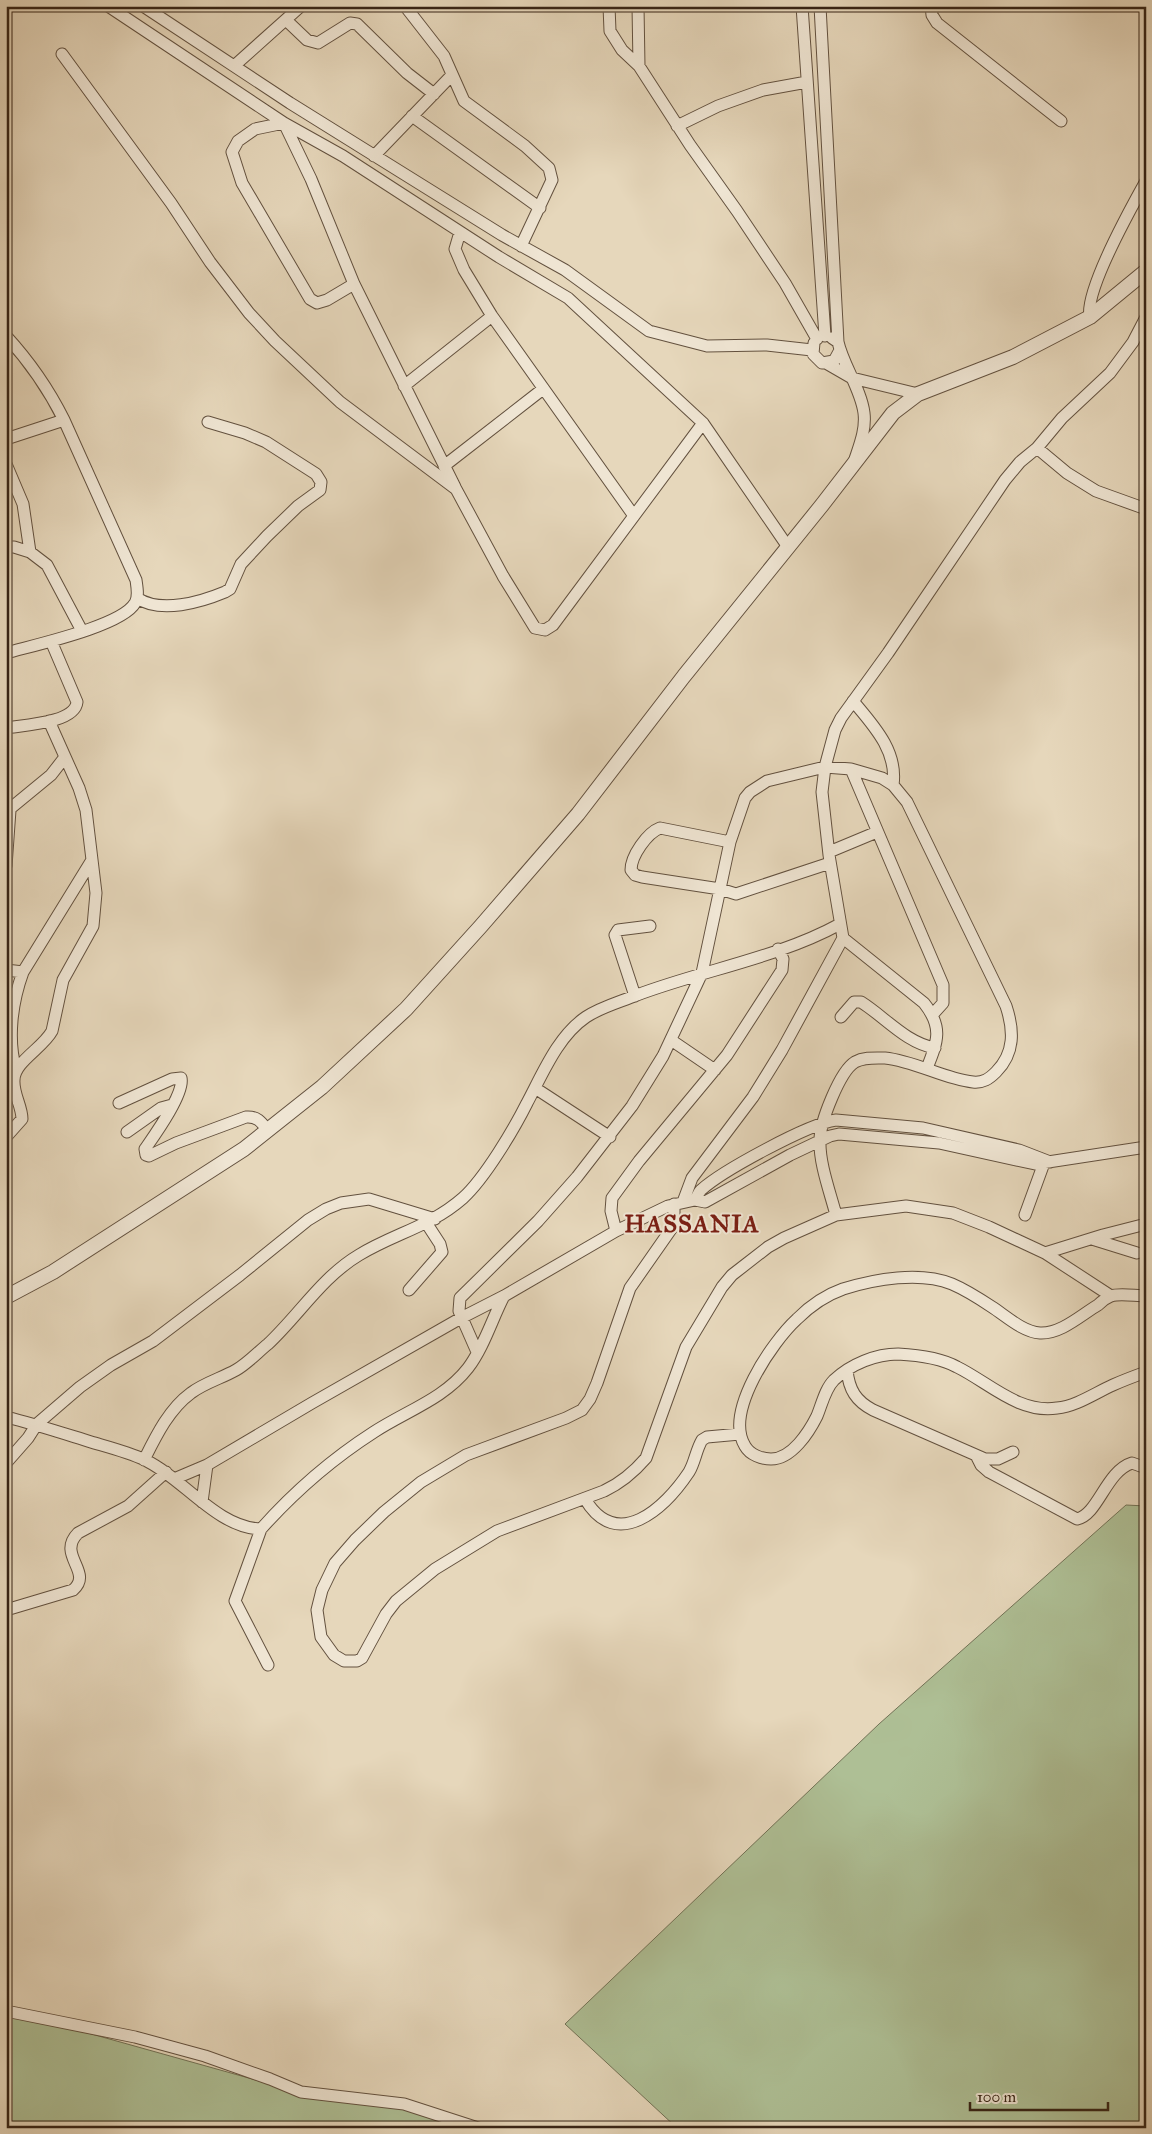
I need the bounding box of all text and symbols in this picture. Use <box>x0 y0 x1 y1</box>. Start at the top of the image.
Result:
district label: HASSANIA <box>624 1209 760 1239</box>
scale bar <box>970 2079 1107 2111</box>
text: 100 m <box>977 2088 1017 2106</box>

